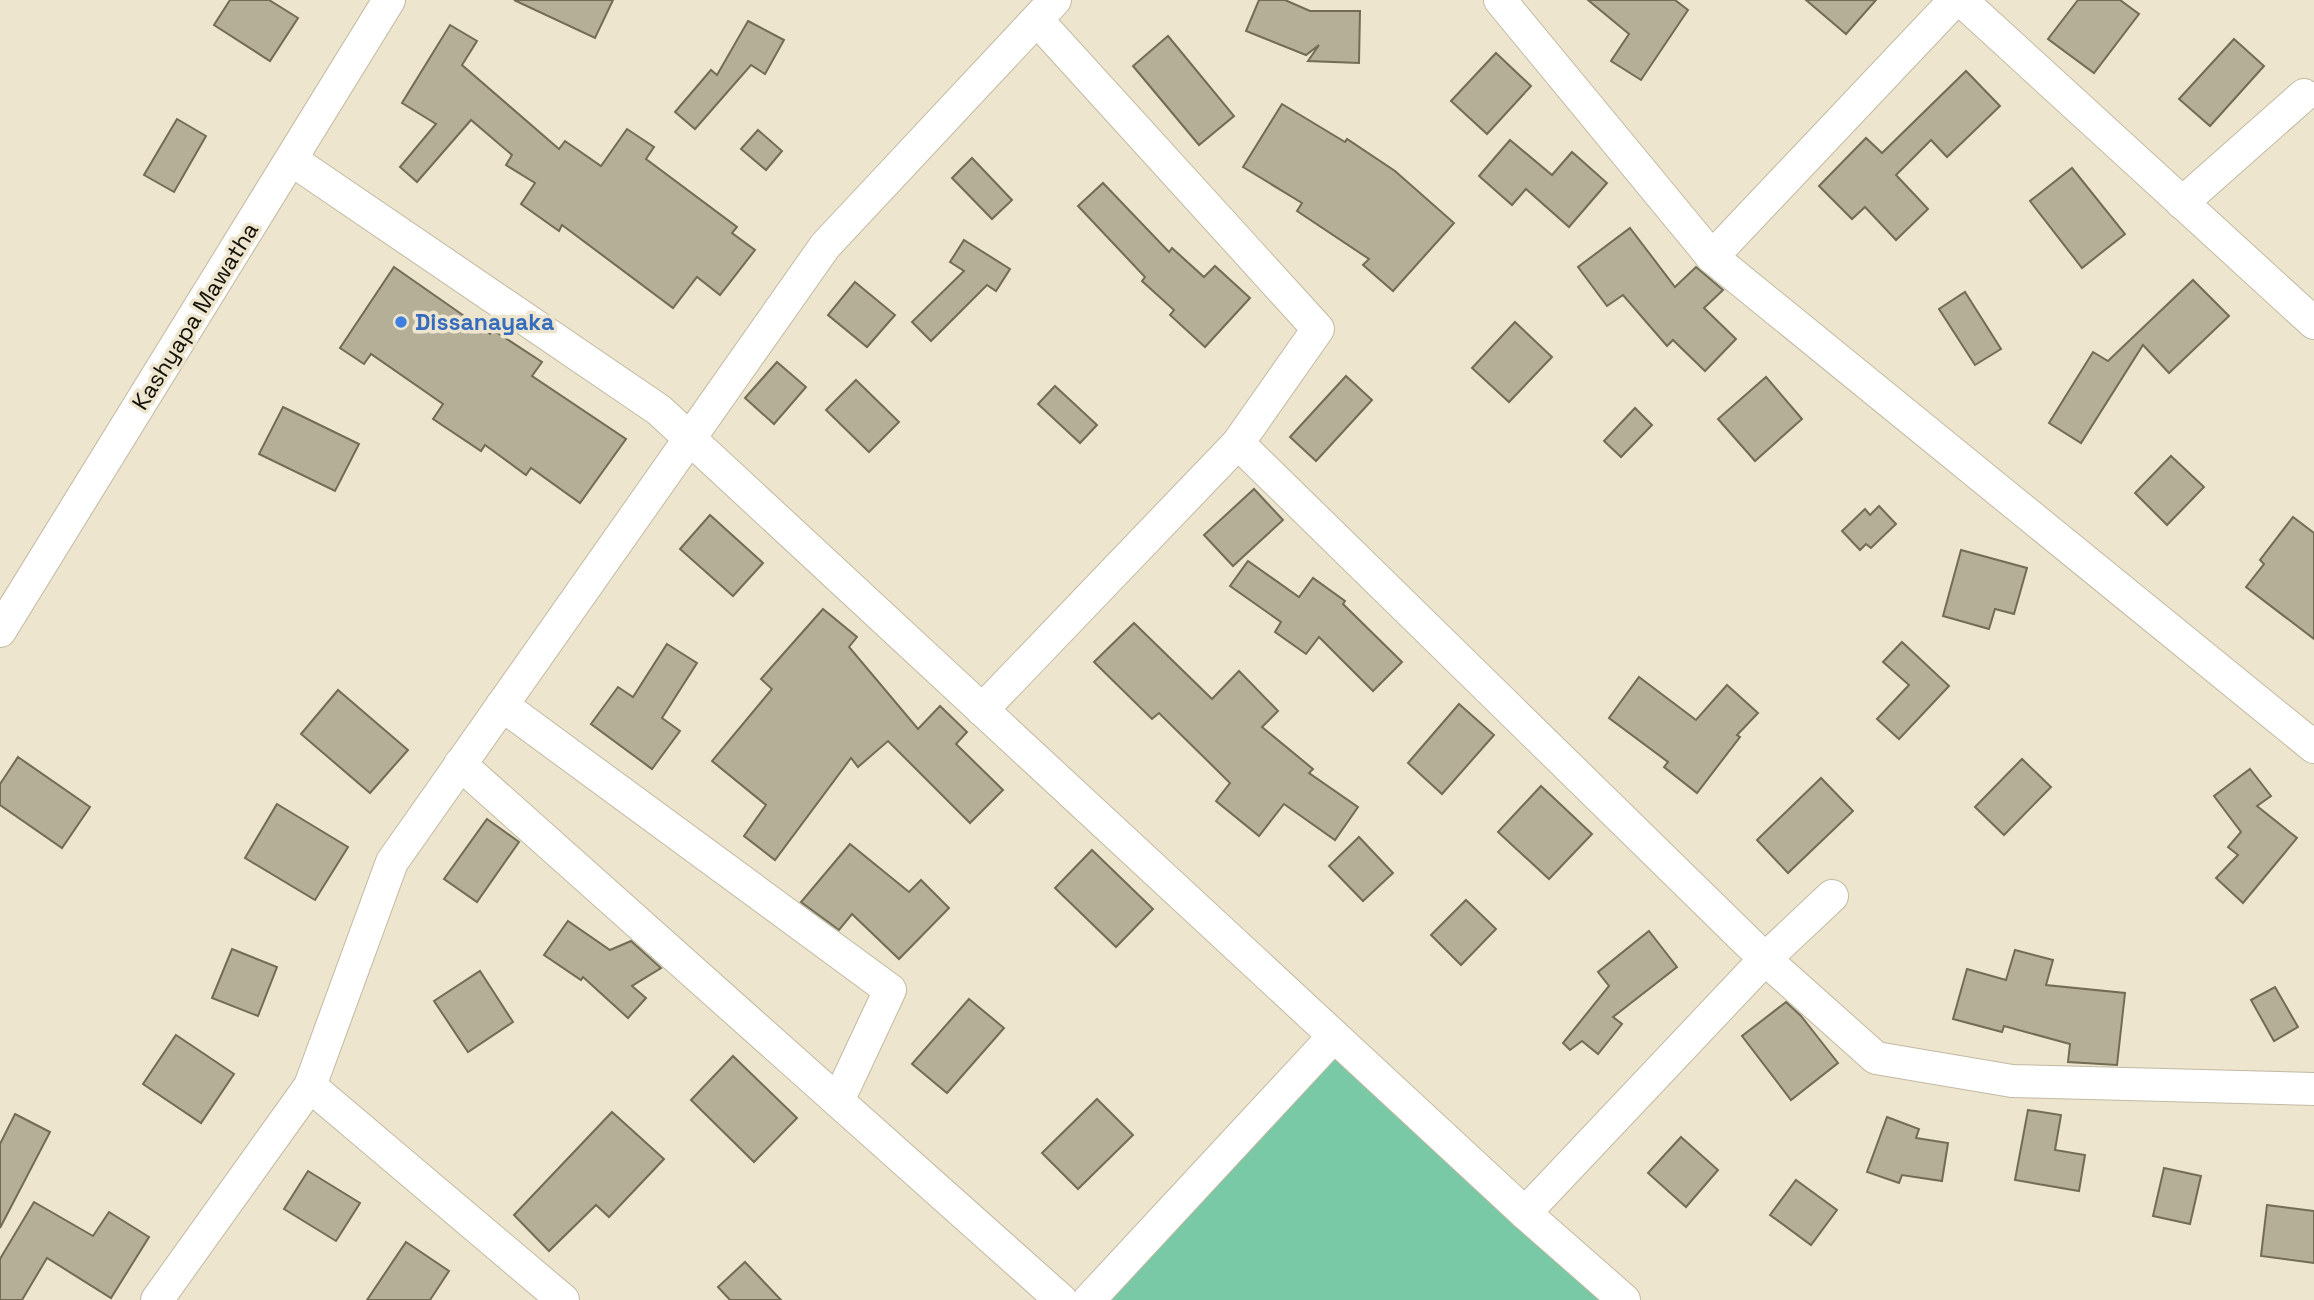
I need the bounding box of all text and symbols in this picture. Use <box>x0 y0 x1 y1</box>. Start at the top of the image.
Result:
street label: Kashyapa Mawatha <box>125 216 265 416</box>
place label: Dissanayaka <box>415 307 554 337</box>
marker: Dissanayaka <box>393 314 409 330</box>

